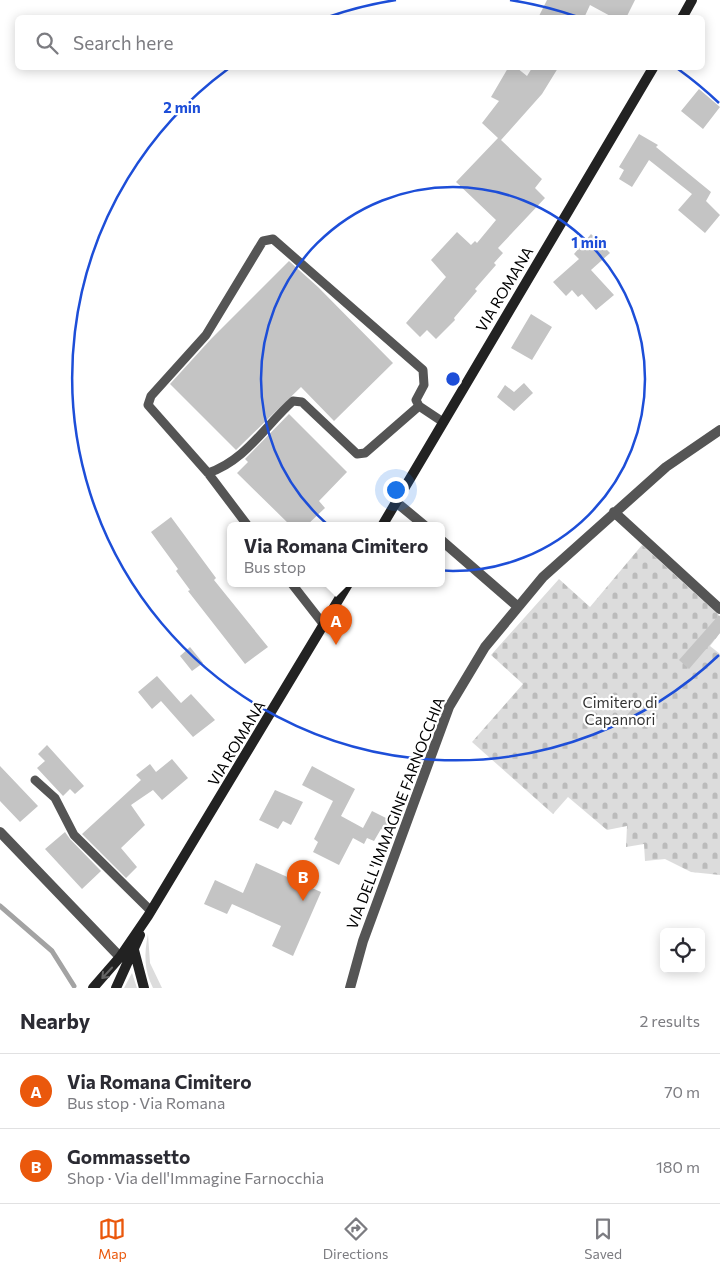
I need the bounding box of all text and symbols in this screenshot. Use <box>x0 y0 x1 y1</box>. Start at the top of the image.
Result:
search box <box>15 15 705 70</box>
icon: search <box>33 29 61 57</box>
text: Search here <box>73 31 173 54</box>
text: 2 min <box>163 98 201 116</box>
text: 1 min <box>571 233 607 251</box>
street label: VIA ROMANA <box>472 243 536 335</box>
centre of rings <box>444 370 462 388</box>
your location <box>383 477 409 503</box>
popup <box>227 522 445 587</box>
text: Via Romana Cimitero <box>244 534 428 557</box>
text: Bus stop <box>244 557 306 576</box>
pin: A <box>320 604 352 645</box>
park label: Cimitero di Capannori <box>582 693 658 728</box>
street label: VIA DELL'IMMAGINE FARNOCCHIA <box>342 694 448 932</box>
street label: VIA ROMANA <box>204 697 268 789</box>
pin: B <box>287 860 319 901</box>
map controls <box>660 928 705 973</box>
button: locate <box>660 928 705 973</box>
one-way arrow <box>101 967 113 979</box>
text: Nearby <box>20 1008 90 1033</box>
text: 2 results <box>639 1011 700 1030</box>
text: Via Romana Cimitero <box>67 1070 252 1093</box>
text: A <box>30 1082 42 1101</box>
text: 70 m <box>664 1082 700 1101</box>
text: Bus stop · Via Romana <box>67 1093 225 1112</box>
text: Gommassetto <box>67 1145 190 1168</box>
text: B <box>31 1157 41 1176</box>
text: 180 m <box>656 1157 700 1176</box>
text: Shop · Via dell'Immagine Farnocchia <box>67 1168 324 1187</box>
tab: Map <box>98 1215 127 1262</box>
tab: Directions <box>323 1215 388 1262</box>
tab: Saved <box>584 1215 622 1262</box>

